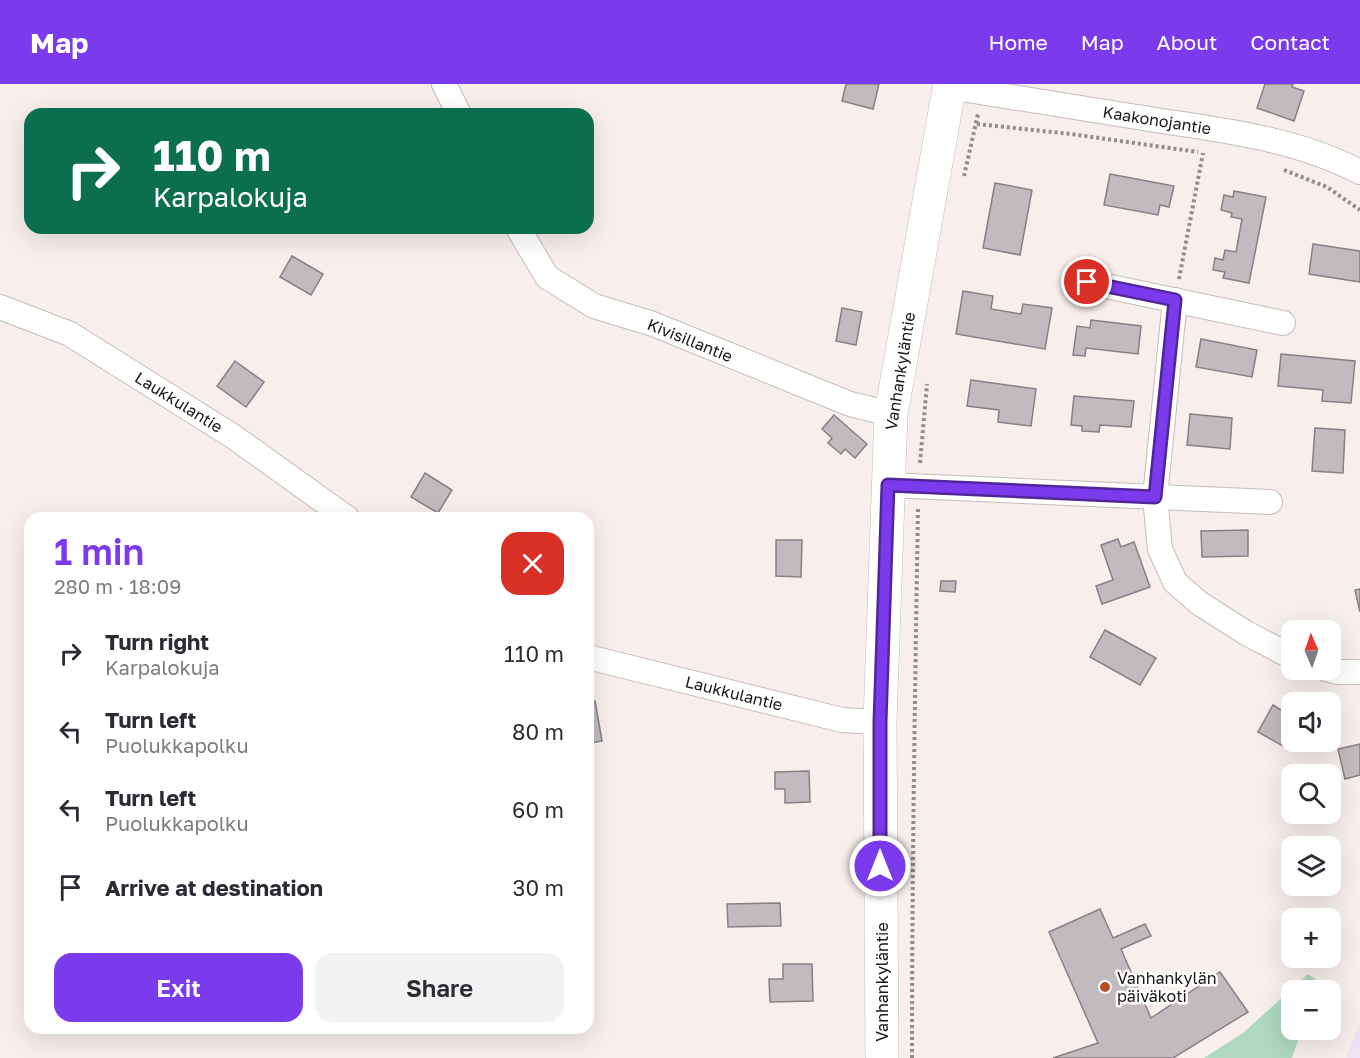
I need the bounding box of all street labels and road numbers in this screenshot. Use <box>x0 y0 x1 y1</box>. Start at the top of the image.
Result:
street label: Kaakonojantie <box>1101 102 1213 138</box>
street label: Vanhankyläntie <box>881 310 919 432</box>
street label: Kivisillantie <box>644 314 736 366</box>
street label: Laukkulantie <box>131 367 227 437</box>
street label: Laukkulantie <box>683 671 785 715</box>
street label: Vanhankyläntie <box>872 922 892 1042</box>

